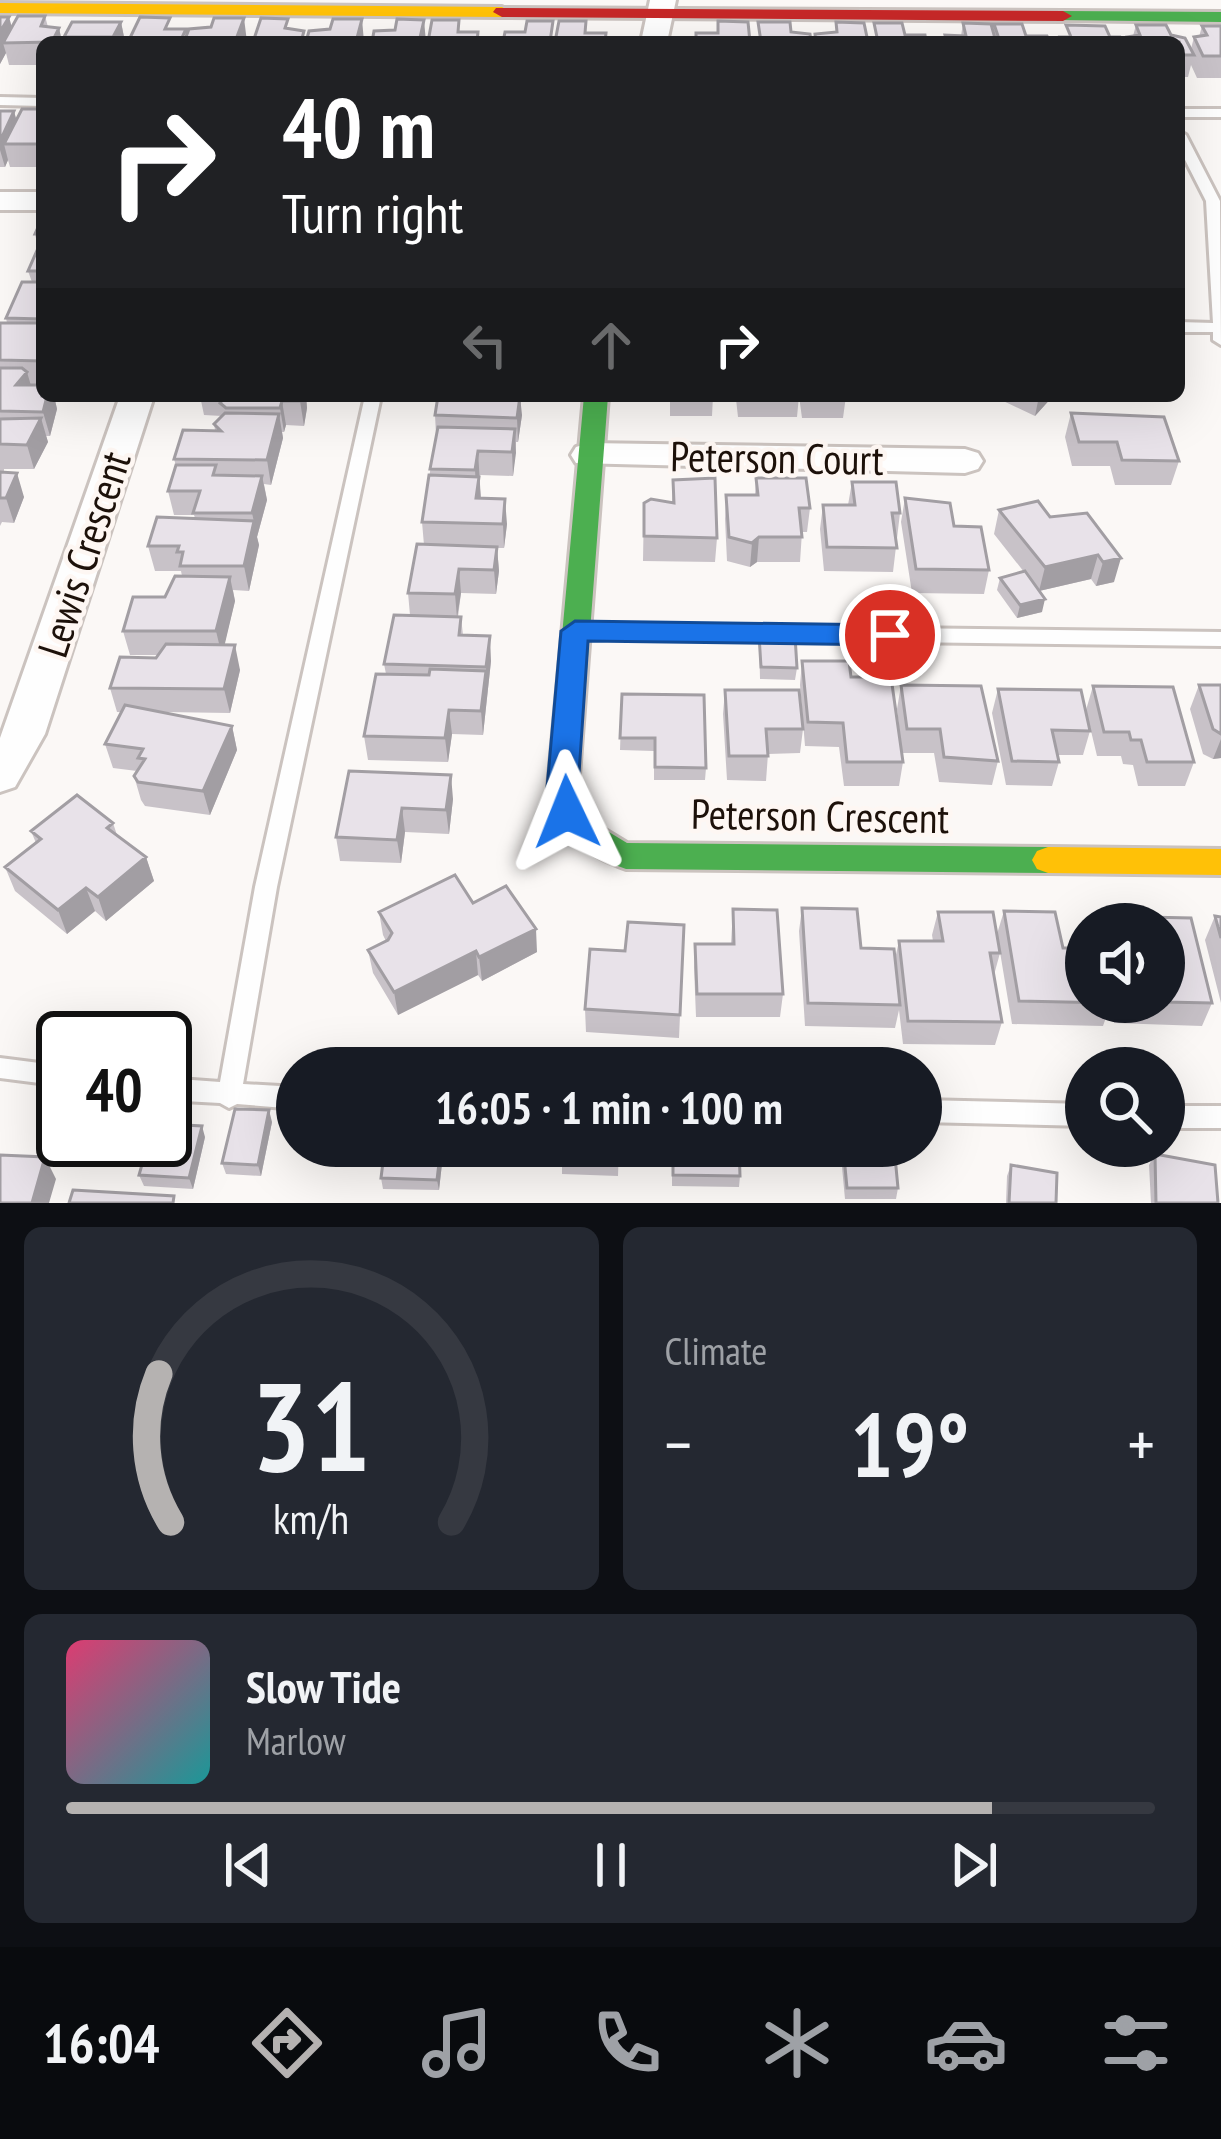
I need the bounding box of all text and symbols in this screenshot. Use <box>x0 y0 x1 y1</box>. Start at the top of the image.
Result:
text: 40 m <box>282 72 435 181</box>
icon: right <box>84 84 240 240</box>
text: Turn right <box>282 178 463 248</box>
icon: left <box>452 312 518 378</box>
icon: ahead <box>578 312 644 378</box>
icon: right <box>704 312 770 378</box>
street label: Peterson Court <box>670 428 885 487</box>
street label: Lewis Crescent <box>24 444 143 664</box>
pin <box>839 584 941 686</box>
icon: arrive <box>857 602 923 668</box>
position arrow <box>504 749 630 875</box>
street label: Peterson Crescent <box>690 786 950 845</box>
map controls <box>1065 903 1185 1167</box>
button: sound <box>1065 903 1185 1023</box>
speed limit sign: 40 <box>36 1011 192 1167</box>
button: search <box>1065 1047 1185 1167</box>
text: 16:05 · 1 min · 100 m <box>435 1078 783 1136</box>
text: Climate <box>665 1325 767 1376</box>
text: 31 <box>252 1344 371 1505</box>
text: 19° <box>850 1385 969 1502</box>
text: − <box>665 1401 692 1486</box>
text: + <box>1128 1401 1155 1486</box>
text: km/h <box>273 1489 349 1545</box>
text: Slow Tide <box>246 1657 401 1715</box>
text: Marlow <box>246 1715 346 1766</box>
icon: previous <box>215 1832 281 1898</box>
icon: pause <box>578 1832 644 1898</box>
icon: next <box>941 1832 1007 1898</box>
icon: directions <box>245 2001 329 2085</box>
icon: music <box>415 2001 499 2085</box>
icon: phone <box>585 2001 669 2085</box>
icon: climate <box>755 2001 839 2085</box>
icon: car <box>924 2001 1008 2085</box>
icon: filters <box>1094 2001 1178 2085</box>
text: 16:04 <box>43 2008 160 2078</box>

